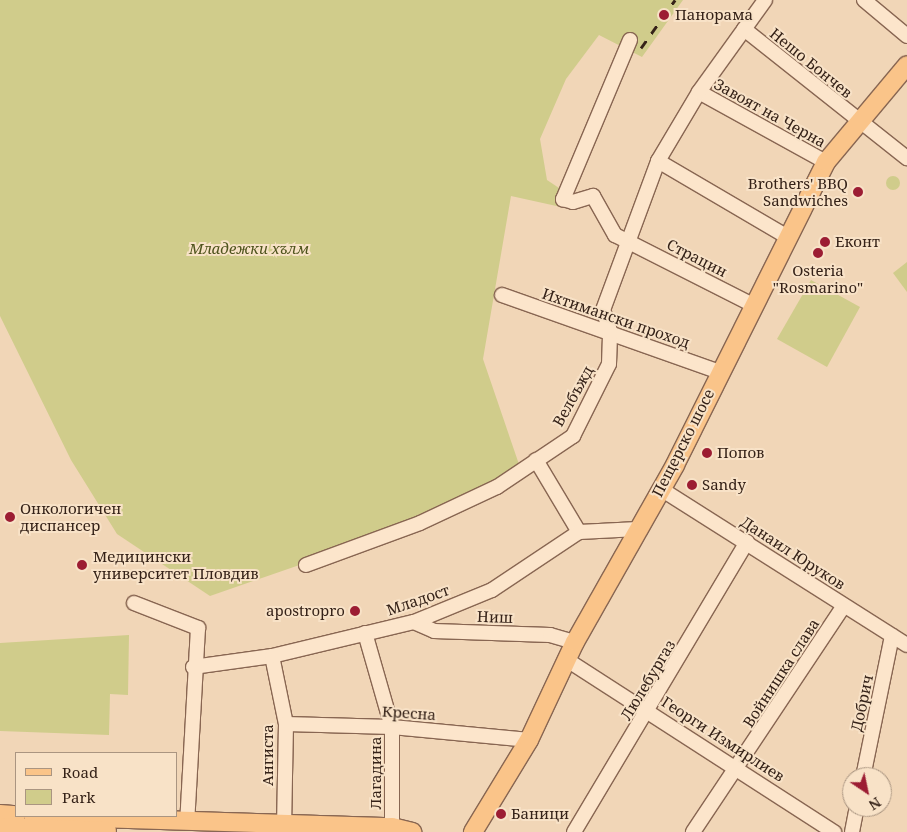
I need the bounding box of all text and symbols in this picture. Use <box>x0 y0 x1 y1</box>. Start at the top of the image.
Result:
place label: Панорама <box>675 6 753 24</box>
marker: Панорама <box>657 8 671 22</box>
street label: Нешо Бончев <box>766 24 856 102</box>
street label: Завоят на Черна <box>711 75 829 151</box>
place label: Brothers' BBQ Sandwiches <box>748 174 848 209</box>
marker: Brothers' BBQ Sandwiches <box>852 186 864 198</box>
place label: Еконт <box>835 233 880 251</box>
street label: Страцин <box>664 235 730 281</box>
marker: Еконт <box>819 236 831 248</box>
park label: Младежки хълм <box>189 240 309 258</box>
marker: Osteria "Rosmarino" <box>812 247 824 259</box>
place label: Osteria "Rosmarino" <box>773 261 863 296</box>
street label: Ихтимански проход <box>540 284 692 352</box>
street label: Велбъжд <box>549 363 597 429</box>
street label: Пещерско шосе <box>648 386 718 500</box>
place label: Попов <box>717 444 764 462</box>
marker: Попов <box>701 447 713 459</box>
place label: Sandy <box>702 476 746 494</box>
marker: Sandy <box>686 479 698 491</box>
place label: Онкологичен диспансер <box>20 499 121 534</box>
marker: Онкологичен диспансер <box>4 511 16 523</box>
street label: Данаил Юруков <box>737 513 849 593</box>
place label: Медицински университет Пловдив <box>93 547 259 582</box>
marker: Медицински университет Пловдив <box>75 558 89 572</box>
street label: Младост <box>384 581 452 619</box>
place label: apostropro <box>266 602 345 620</box>
marker: apostropro <box>349 605 361 617</box>
street label: Ниш <box>477 607 513 627</box>
street label: Войнишка слава <box>739 615 823 731</box>
street label: Люлебургаз <box>617 637 679 723</box>
street label: Добрич <box>847 673 877 733</box>
street label: Георги Измирлиев <box>658 693 788 785</box>
street label: Кресна <box>381 702 437 724</box>
street label: Ангиста <box>259 724 277 786</box>
street label: Лагадина <box>367 736 385 810</box>
legend <box>15 752 178 817</box>
text: Road <box>62 762 98 782</box>
north arrow <box>842 767 892 817</box>
text: Park <box>62 787 95 807</box>
text: N <box>865 793 885 815</box>
place label: Баници <box>511 805 569 823</box>
marker: Баници <box>495 808 507 820</box>

